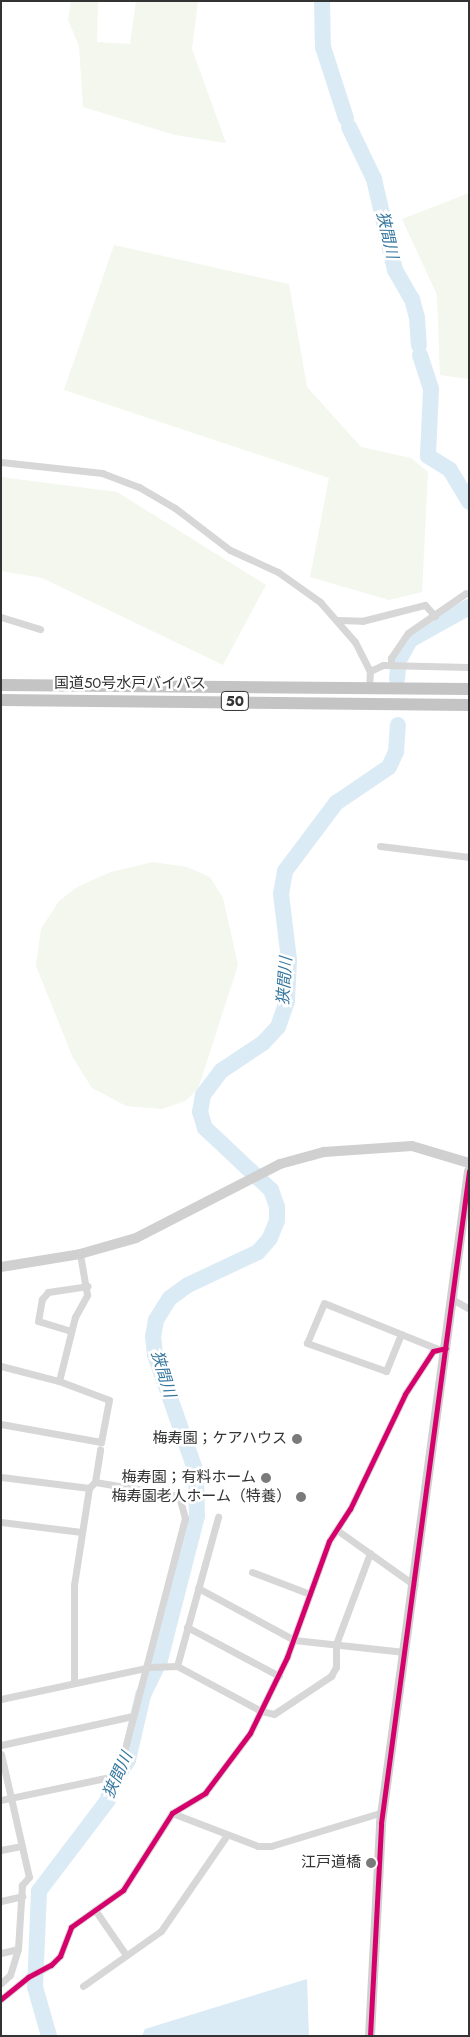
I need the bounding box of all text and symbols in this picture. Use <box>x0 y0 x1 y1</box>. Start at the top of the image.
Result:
water label: 狭間川 <box>372 209 402 261</box>
street label: 国道50号水戸バイパス <box>54 675 206 693</box>
road number: 50 <box>220 689 250 712</box>
water label: 狭間川 <box>274 956 296 1006</box>
water label: 狭間川 <box>147 1348 179 1400</box>
place label: 梅寿園；ケアハウス <box>152 1430 287 1448</box>
marker: 梅寿園；ケアハウス <box>291 1433 303 1445</box>
place label: 梅寿園；有料ホーム <box>121 1469 256 1487</box>
marker: 梅寿園；有料ホーム <box>260 1472 272 1484</box>
place label: 梅寿園老人ホーム（特養） <box>111 1488 291 1506</box>
marker: 梅寿園老人ホーム（特養） <box>295 1491 307 1503</box>
water label: 狭間川 <box>99 1749 137 1801</box>
place label: 江戸道橋 <box>301 1854 361 1872</box>
marker: 江戸道橋 <box>365 1857 377 1869</box>

